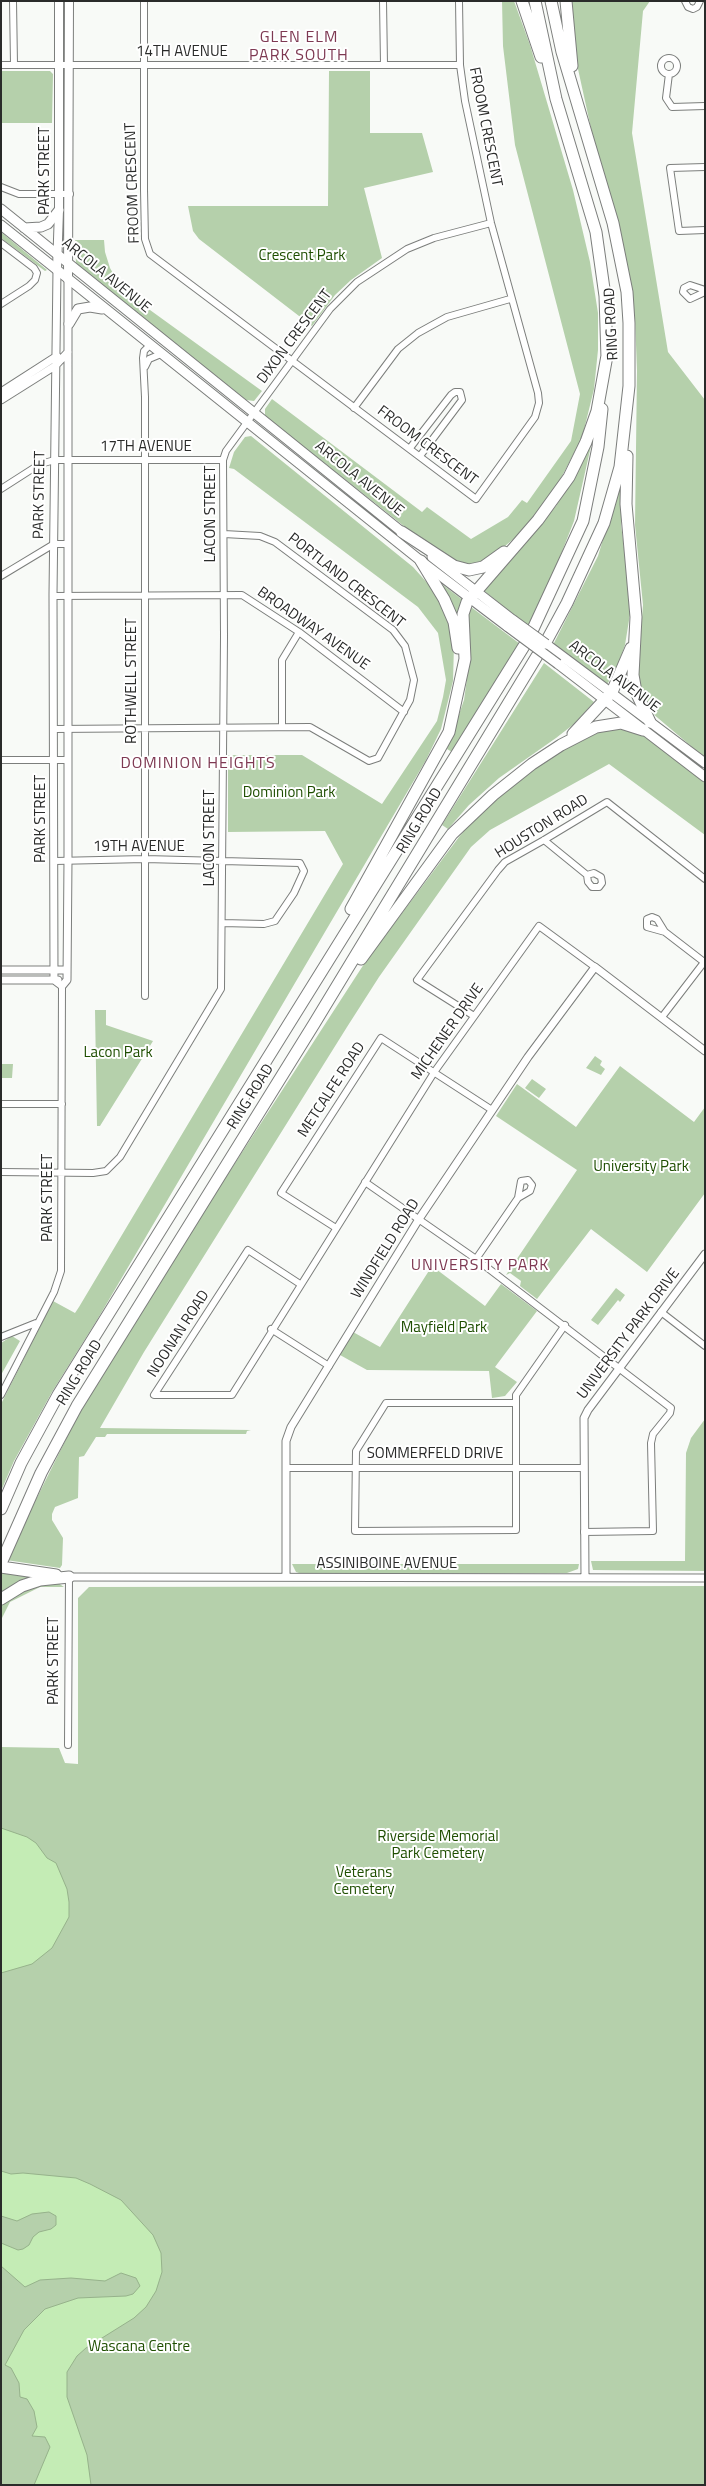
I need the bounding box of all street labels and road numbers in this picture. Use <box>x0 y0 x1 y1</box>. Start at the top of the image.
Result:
street label: 14TH AVENUE <box>136 43 228 61</box>
street label: FROOM CRESCENT <box>465 66 505 188</box>
street label: FROOM CRESCENT <box>122 122 144 244</box>
street label: PARK STREET <box>36 127 54 215</box>
street label: ARCOLA AVENUE <box>58 235 154 317</box>
street label: DIXON CRESCENT <box>254 286 336 388</box>
street label: RING ROAD <box>601 287 623 361</box>
street label: FROOM CRESCENT <box>373 402 481 490</box>
street label: 17TH AVENUE <box>100 438 192 456</box>
street label: ARCOLA AVENUE <box>311 438 407 520</box>
street label: PARK STREET <box>30 451 50 539</box>
street label: LACON STREET <box>202 465 220 563</box>
street label: PORTLAND CRESCENT <box>284 530 408 632</box>
street label: BROADWAY AVENUE <box>253 583 373 675</box>
street label: ROTHWELL STREET <box>123 618 141 744</box>
street label: ARCOLA AVENUE <box>565 637 663 717</box>
street label: PARK STREET <box>32 775 50 863</box>
street label: RING ROAD <box>393 785 447 857</box>
street label: LACON STREET <box>201 789 219 887</box>
street label: HOUSTON ROAD <box>492 791 592 863</box>
street label: 19TH AVENUE <box>93 838 185 856</box>
street label: MICHENER DRIVE <box>408 980 488 1084</box>
street label: METCALFE ROAD <box>295 1039 369 1141</box>
street label: RING ROAD <box>224 1061 278 1133</box>
street label: PARK STREET <box>39 1154 57 1242</box>
street label: WINDFIELD ROAD <box>348 1196 424 1302</box>
street label: UNIVERSITY PARK DRIVE <box>574 1265 684 1403</box>
street label: NOONAN ROAD <box>144 1287 214 1381</box>
street label: RING ROAD <box>53 1337 107 1409</box>
street label: SOMMERFELD DRIVE <box>367 1445 503 1463</box>
street label: ASSINIBOINE AVENUE <box>317 1555 457 1573</box>
street label: PARK STREET <box>45 1617 63 1705</box>

